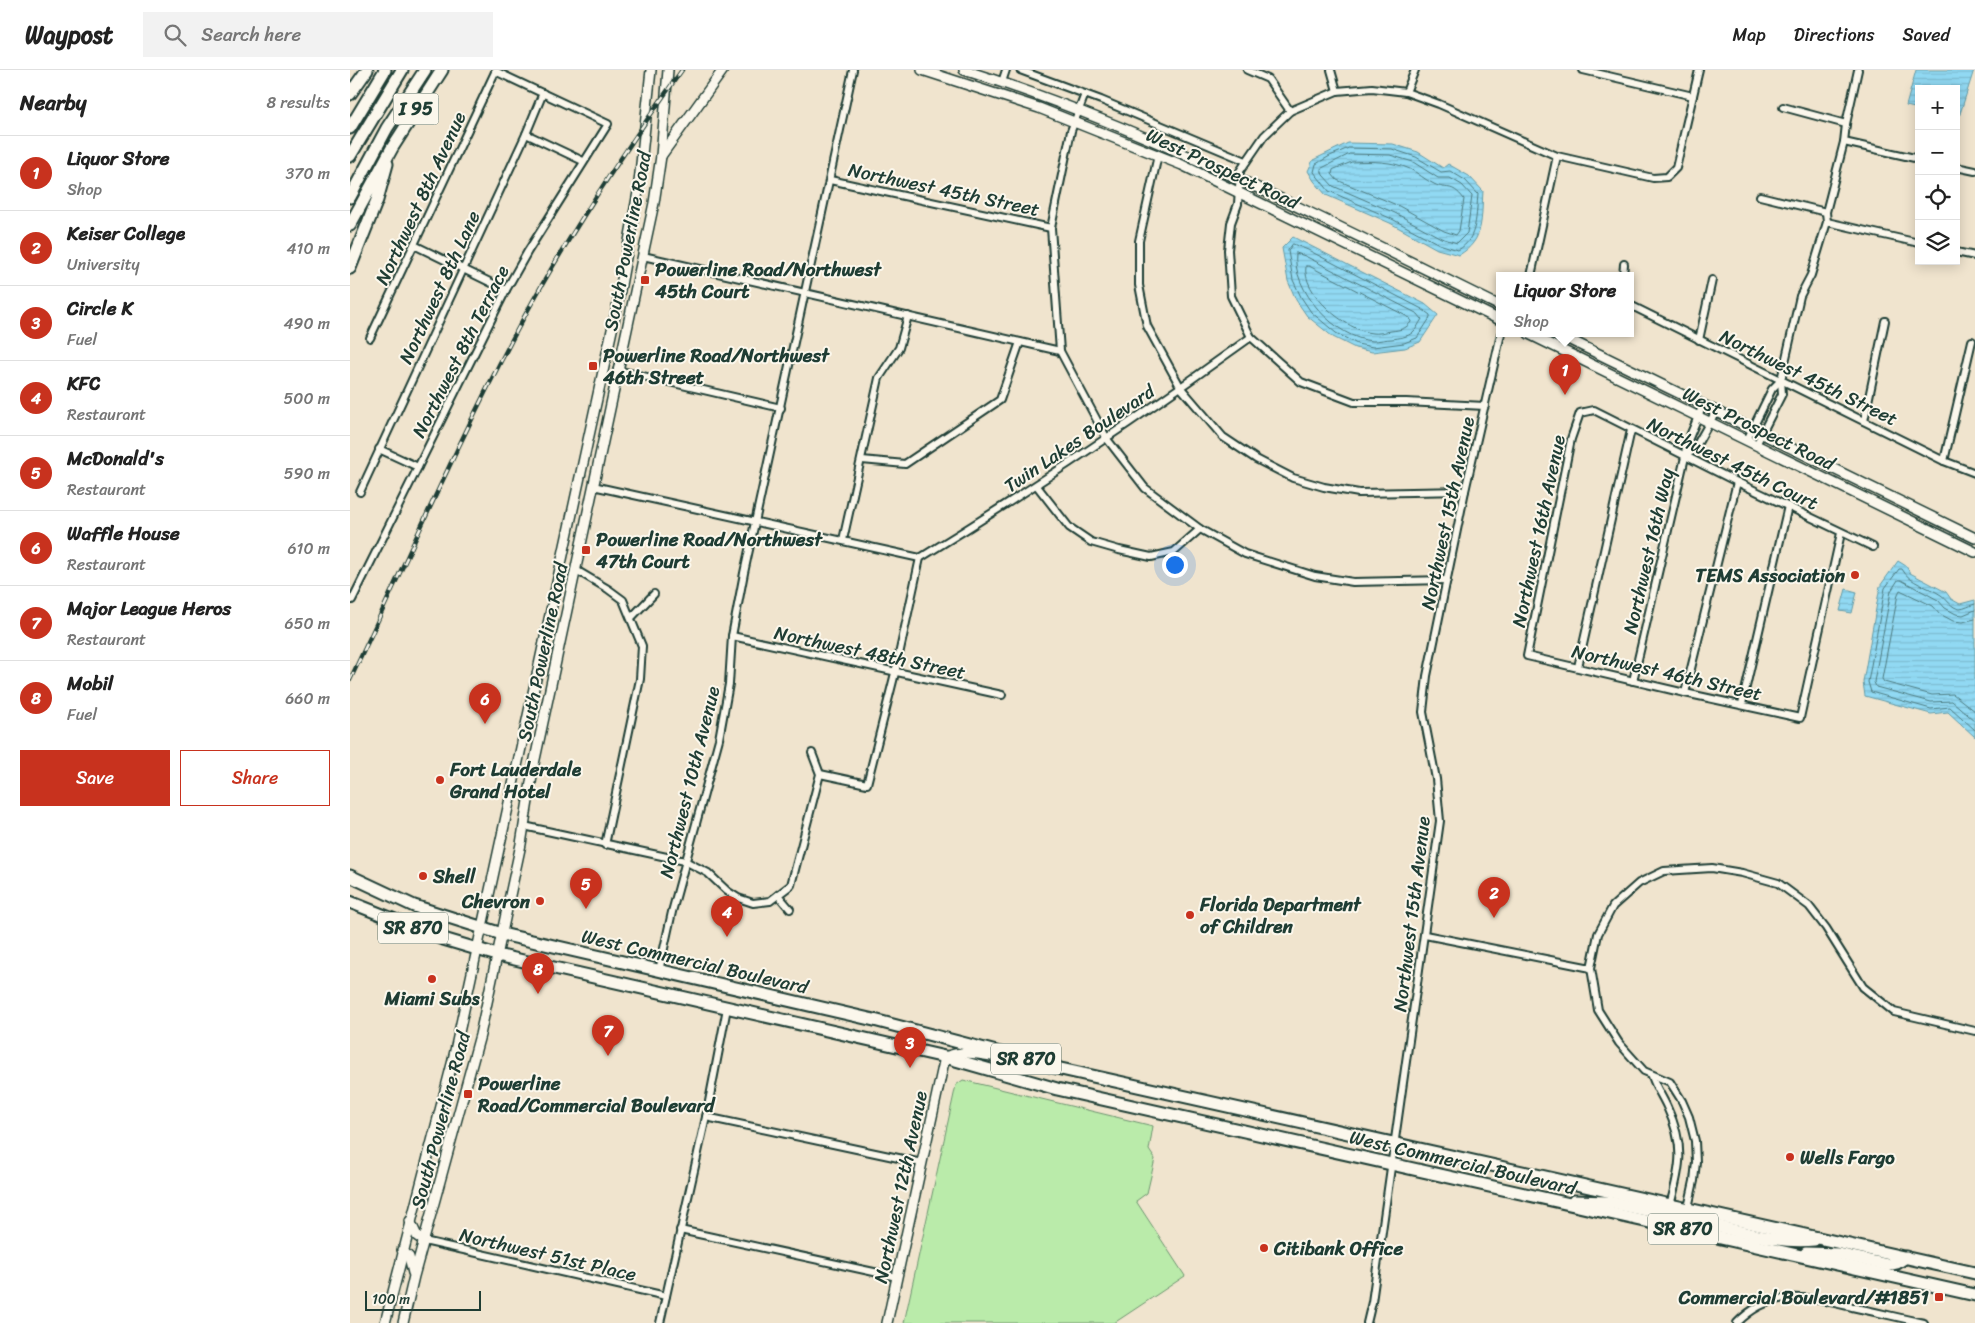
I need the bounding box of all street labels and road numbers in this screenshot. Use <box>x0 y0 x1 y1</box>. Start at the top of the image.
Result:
road number: I 95 <box>394 93 438 124</box>
street label: Northwest 8th Avenue <box>366 106 475 291</box>
street label: West Prospect Road <box>1140 118 1306 219</box>
street label: South Powerline Road <box>594 147 661 334</box>
street label: Northwest 45th Street <box>845 153 1043 226</box>
street label: Northwest 8th Lane <box>389 205 490 369</box>
street label: Northwest 8th Terrace <box>403 259 518 443</box>
street label: Northwest 45th Street <box>1714 320 1904 435</box>
street label: Twin Lakes Boulevard <box>997 375 1162 501</box>
street label: West Prospect Road <box>1677 377 1842 480</box>
street label: Northwest 45th Court <box>1641 408 1824 519</box>
street label: Northwest 15th Avenue <box>1411 413 1484 613</box>
street label: Northwest 16th Avenue <box>1502 432 1575 630</box>
street label: Northwest 16th Way <box>1613 465 1684 637</box>
street label: South Powerline Road <box>507 558 578 745</box>
street label: Northwest 48th Street <box>771 616 969 689</box>
street label: Northwest 46th Street <box>1569 635 1765 710</box>
street label: Northwest 10th Avenue <box>650 683 729 882</box>
street label: Northwest 15th Avenue <box>1383 814 1440 1014</box>
road number: SR 870 <box>378 912 448 944</box>
street label: West Commercial Boulevard <box>578 919 812 1004</box>
street label: South Powerline Road <box>401 1026 480 1212</box>
road number: SR 870 <box>991 1044 1061 1074</box>
street label: Northwest 12th Avenue <box>864 1088 937 1286</box>
street label: West Commercial Boulevard <box>1346 1120 1580 1205</box>
road number: SR 870 <box>1648 1214 1718 1244</box>
street label: Northwest 51st Place <box>456 1218 640 1291</box>

